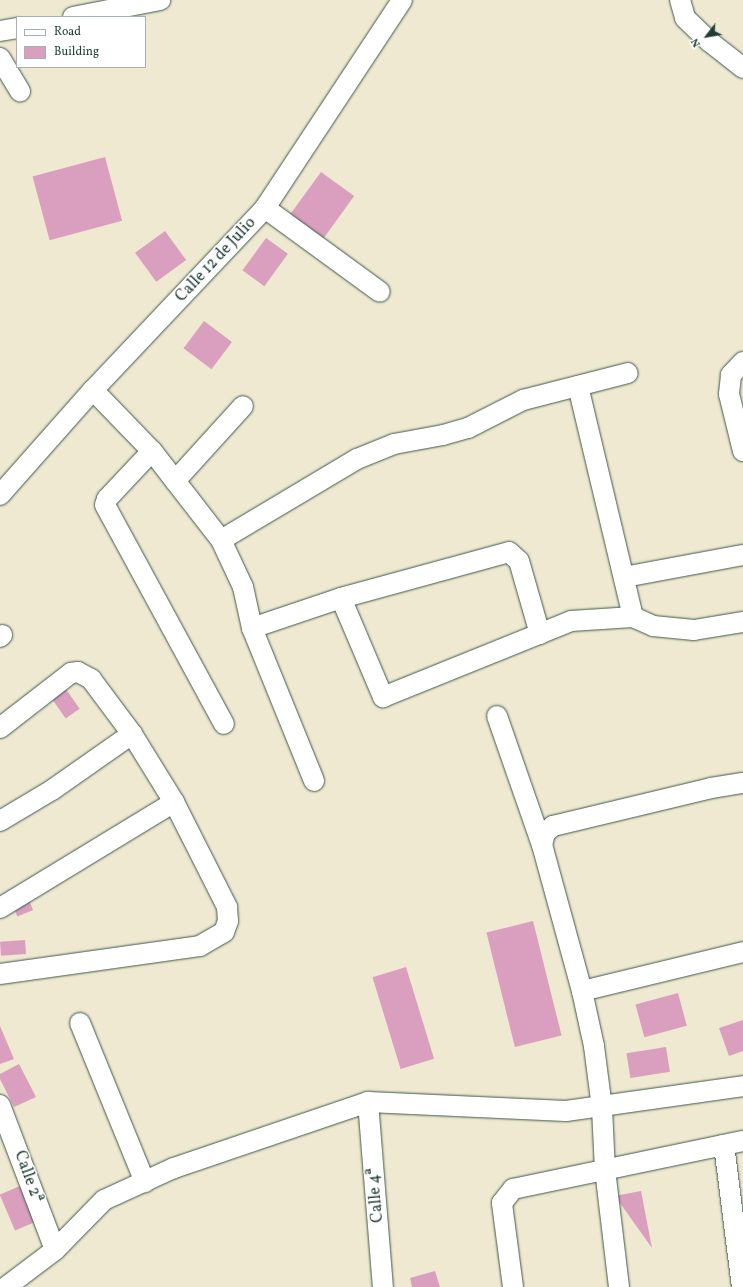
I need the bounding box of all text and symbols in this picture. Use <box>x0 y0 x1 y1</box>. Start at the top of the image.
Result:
legend <box>16 16 146 68</box>
north arrow <box>687 16 727 56</box>
text: Road <box>54 24 81 40</box>
text: N <box>688 35 705 50</box>
text: Building <box>54 44 99 60</box>
street label: Calle 12 de Julio <box>172 214 260 306</box>
street label: Calle 2ª <box>10 1148 46 1206</box>
street label: Calle 4ª <box>364 1167 388 1223</box>

